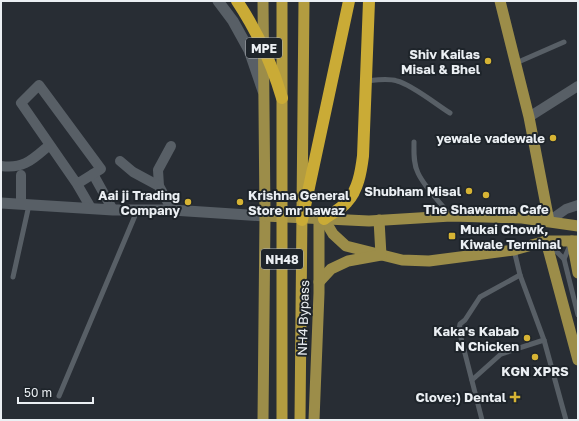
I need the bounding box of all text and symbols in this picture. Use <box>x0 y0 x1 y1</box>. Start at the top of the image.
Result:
road number: MPE <box>246 38 282 58</box>
place label: Shiv Kailas Misal & Bhel <box>401 46 481 77</box>
marker: Shiv Kailas Misal & Bhel <box>483 56 493 66</box>
place label: yewale vadewale <box>436 130 545 146</box>
marker: yewale vadewale <box>548 133 558 143</box>
place label: Shubham Misal <box>364 183 462 199</box>
marker: Shubham Misal <box>464 186 474 196</box>
place label: Aai ji Trading Company <box>98 187 180 218</box>
place label: Krishna General Store mr nawaz <box>248 187 350 218</box>
marker: The Shawarma Cafe <box>481 190 491 200</box>
marker: Aai ji Trading Company <box>183 197 193 207</box>
marker: Krishna General Store mr nawaz <box>235 197 245 207</box>
place label: The Shawarma Cafe <box>423 201 549 217</box>
place label: Mukai Chowk, Kiwale Terminal <box>460 221 562 252</box>
marker: Mukai Chowk, Kiwale Terminal <box>447 231 457 241</box>
road number: NH48 <box>261 249 303 269</box>
street label: NH4 Bypass <box>294 280 312 356</box>
place label: Kaka's Kabab N Chicken <box>433 323 519 354</box>
marker: Kaka's Kabab N Chicken <box>522 333 532 343</box>
marker: KGN XPRS <box>530 352 540 362</box>
place label: KGN XPRS <box>501 363 569 379</box>
scale bar <box>18 379 93 405</box>
text: 50 m <box>24 385 52 400</box>
place label: Clove:) Dental <box>415 389 507 405</box>
marker: Clove:) Dental <box>509 391 521 403</box>

